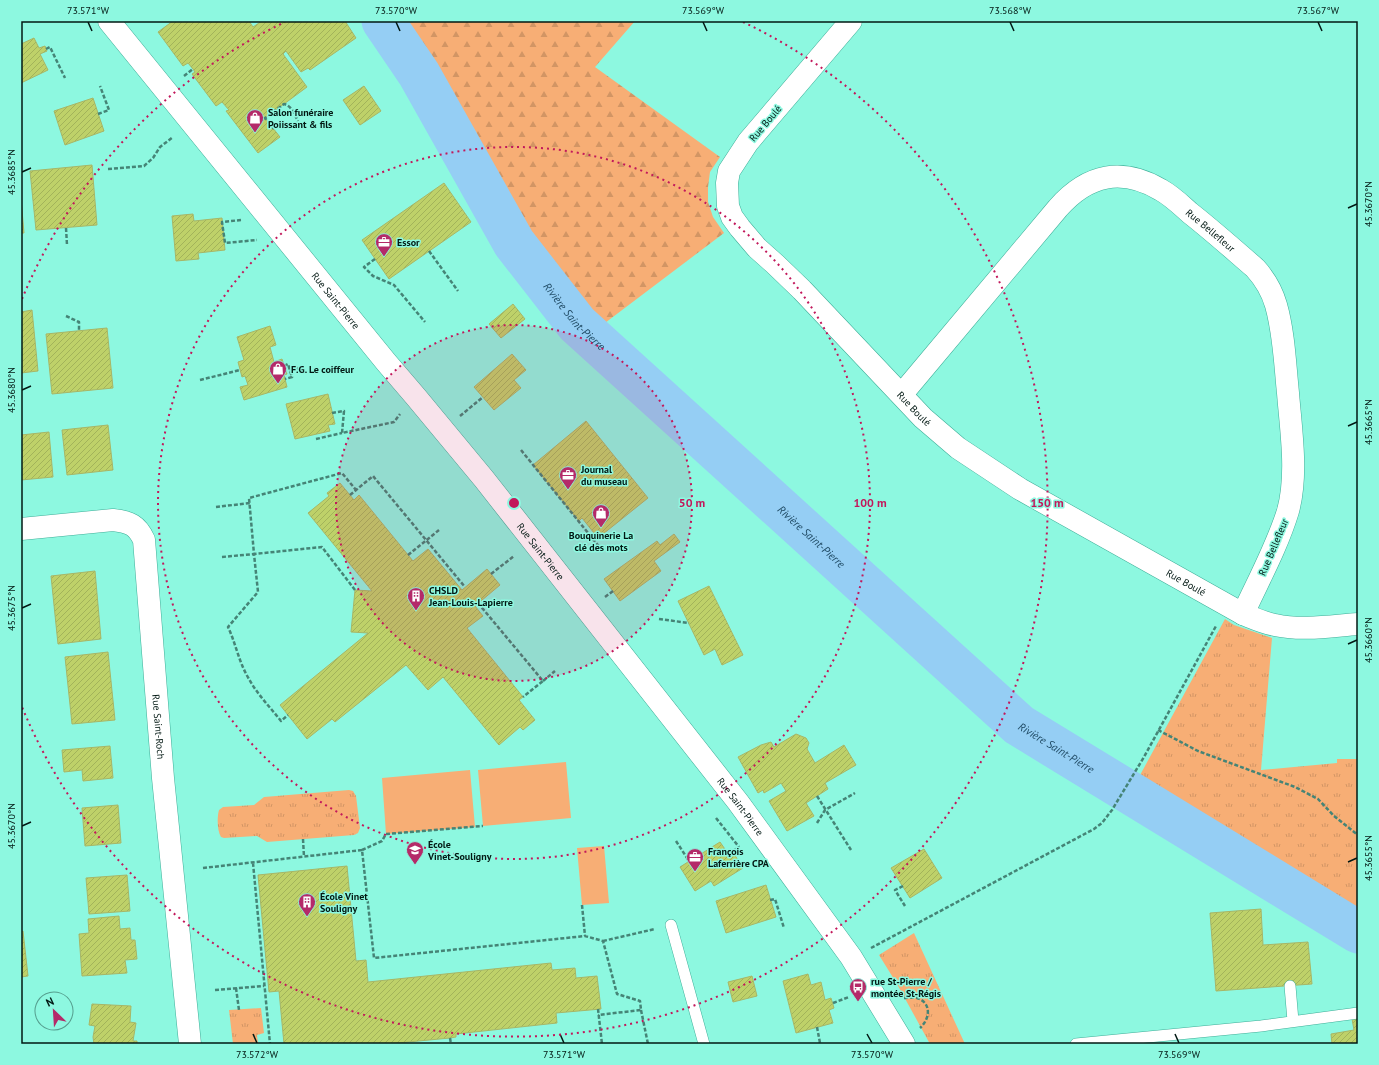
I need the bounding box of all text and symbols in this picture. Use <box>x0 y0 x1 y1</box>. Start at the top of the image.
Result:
text: 73.571°W <box>67 4 110 17</box>
text: 73.570°W <box>375 4 418 17</box>
text: 73.569°W <box>682 4 725 17</box>
text: 73.568°W <box>989 4 1032 17</box>
text: 73.567°W <box>1297 4 1340 17</box>
street label: Rue Boulé <box>746 102 784 144</box>
place label: Salon funéraire Poiissant & fils <box>268 106 333 131</box>
shop icon: Salon funéraire Poiissant & fils <box>245 108 265 133</box>
text: 45.3685°N <box>5 149 18 195</box>
text: 45.3670°N <box>1362 181 1375 227</box>
street label: Rue Bellefleur <box>1183 206 1238 255</box>
office icon: Essor <box>374 232 394 257</box>
place label: Essor <box>397 236 420 249</box>
street label: Rue Saint-Pierre <box>309 270 363 332</box>
water label: Rivière Saint-Pierre <box>540 280 608 353</box>
shop icon: F.G. Le coiffeur <box>268 359 288 384</box>
place label: F.G. Le coiffeur <box>291 363 354 376</box>
text: 45.3680°N <box>5 367 18 413</box>
street label: Rue Boulé <box>894 389 934 429</box>
text: 45.3665°N <box>1362 399 1375 445</box>
place label: Journal du museau <box>580 463 627 488</box>
office icon: Journal du museau <box>558 465 578 490</box>
text: 50 m <box>679 495 705 510</box>
text: 100 m <box>853 495 887 510</box>
text: 150 m <box>1030 495 1064 510</box>
centre of rings <box>507 496 521 510</box>
water label: Rivière Saint-Pierre <box>775 502 848 571</box>
shop icon: Bouquinerie La clé des mots <box>591 503 611 528</box>
street label: Rue Bellefleur <box>1256 516 1292 578</box>
street label: Rue Saint-Pierre <box>514 520 567 583</box>
place label: Bouquinerie La clé des mots <box>569 529 633 554</box>
street label: Rue Boulé <box>1164 566 1208 599</box>
place label: CHSLD Jean-Louis-Lapierre <box>428 584 513 609</box>
text: 45.3675°N <box>5 585 18 631</box>
building icon: CHSLD Jean-Louis-Lapierre <box>406 586 426 611</box>
text: 45.3660°N <box>1362 617 1375 663</box>
street label: Rue Saint-Roch <box>149 694 167 760</box>
water label: Rivière Saint-Pierre <box>1016 719 1097 776</box>
street label: Rue Saint-Pierre <box>714 775 766 838</box>
text: 45.3670°N <box>5 803 18 849</box>
text: 45.3655°N <box>1362 835 1375 881</box>
place label: École Vinet-Souligny <box>427 838 492 863</box>
school or university icon: École Vinet-Souligny <box>405 840 425 865</box>
place label: François Laferrière CPA <box>708 845 770 870</box>
office icon: François Laferrière CPA <box>685 847 705 872</box>
place label: École Vinet Souligny <box>320 890 368 915</box>
building icon: École Vinet Souligny <box>297 892 317 917</box>
place label: rue St-Pierre / montée St-Régis <box>871 975 941 1000</box>
bus stop icon: rue St-Pierre / montée St-Régis <box>848 977 868 1002</box>
north arrow <box>34 991 74 1031</box>
text: N <box>44 994 56 1010</box>
text: 73.572°W <box>236 1048 279 1061</box>
text: 73.571°W <box>543 1048 586 1061</box>
text: 73.570°W <box>851 1048 894 1061</box>
text: 73.569°W <box>1158 1048 1201 1061</box>

